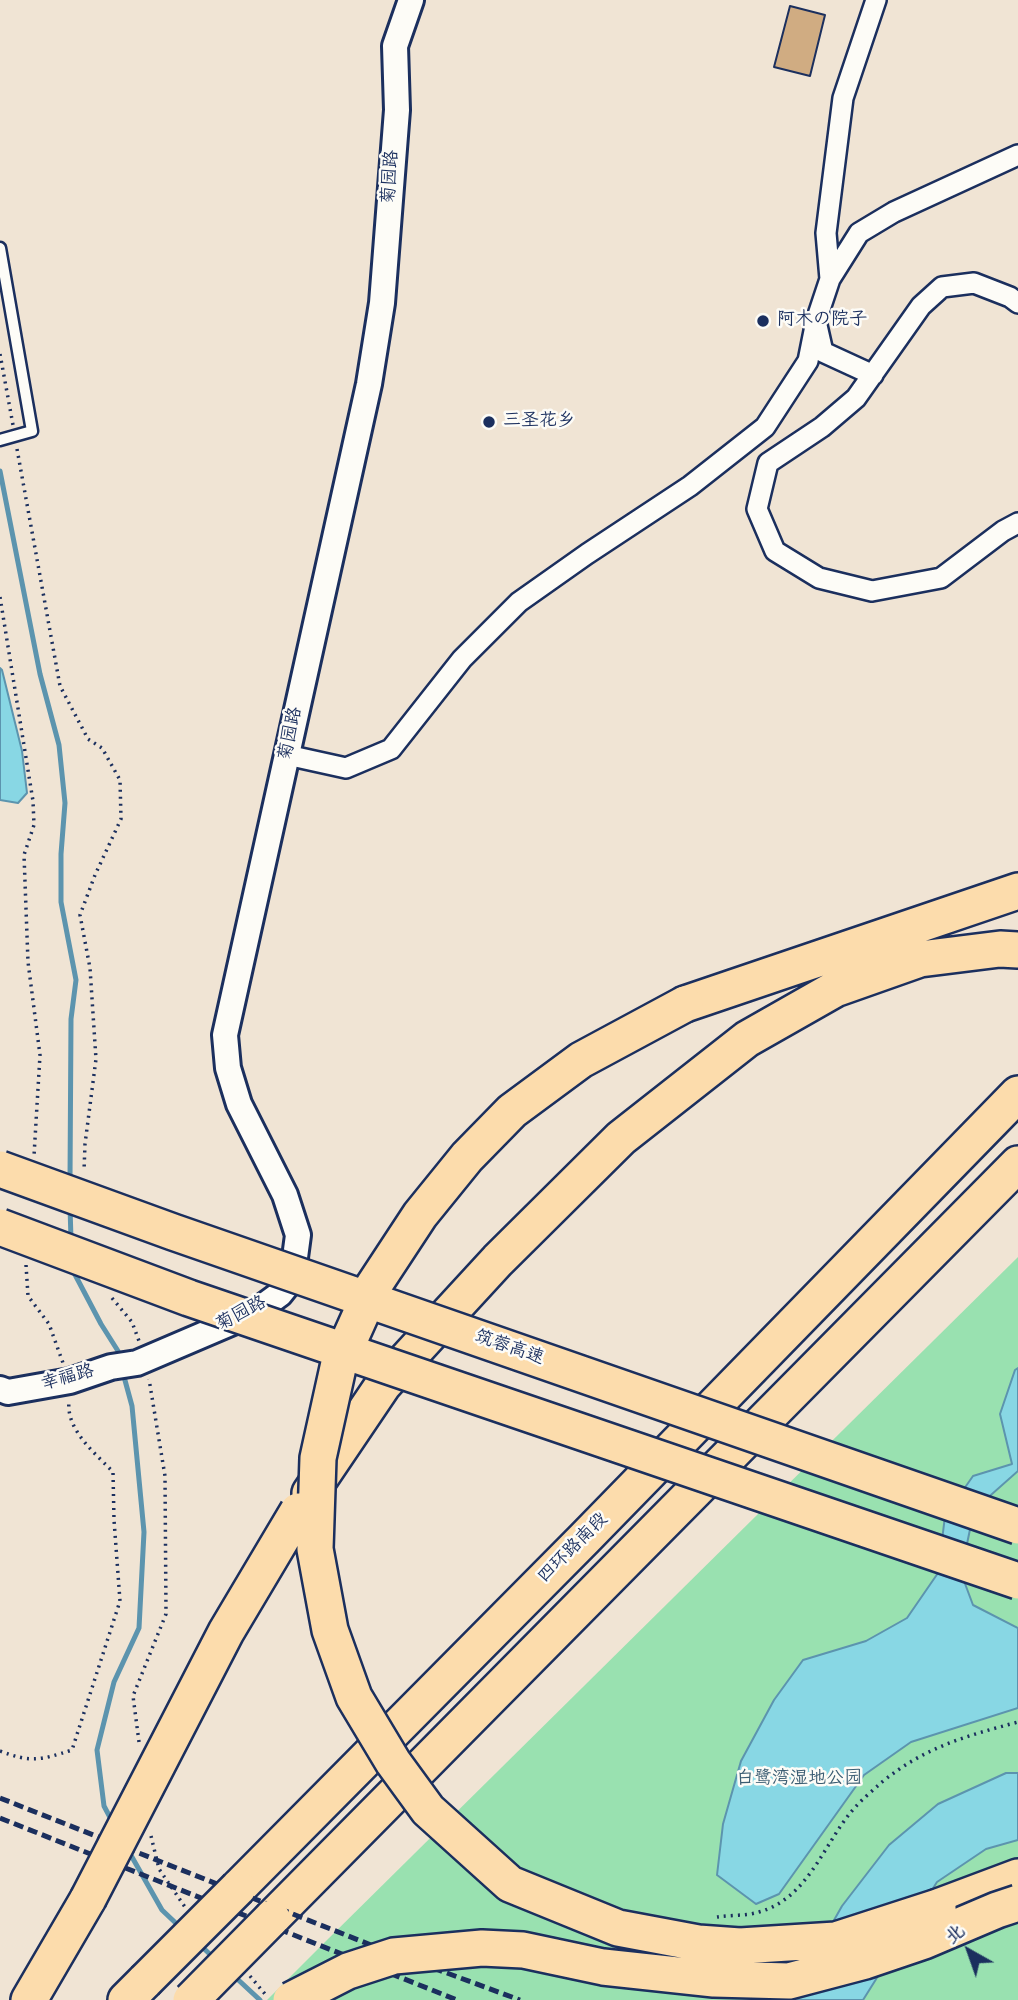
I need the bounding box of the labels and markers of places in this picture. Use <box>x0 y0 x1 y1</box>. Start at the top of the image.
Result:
place label: 阿木の院子 <box>777 310 867 332</box>
marker: 阿木の院子 <box>755 313 771 329</box>
place label: 三圣花乡 <box>503 411 575 433</box>
marker: 三圣花乡 <box>481 414 497 430</box>

